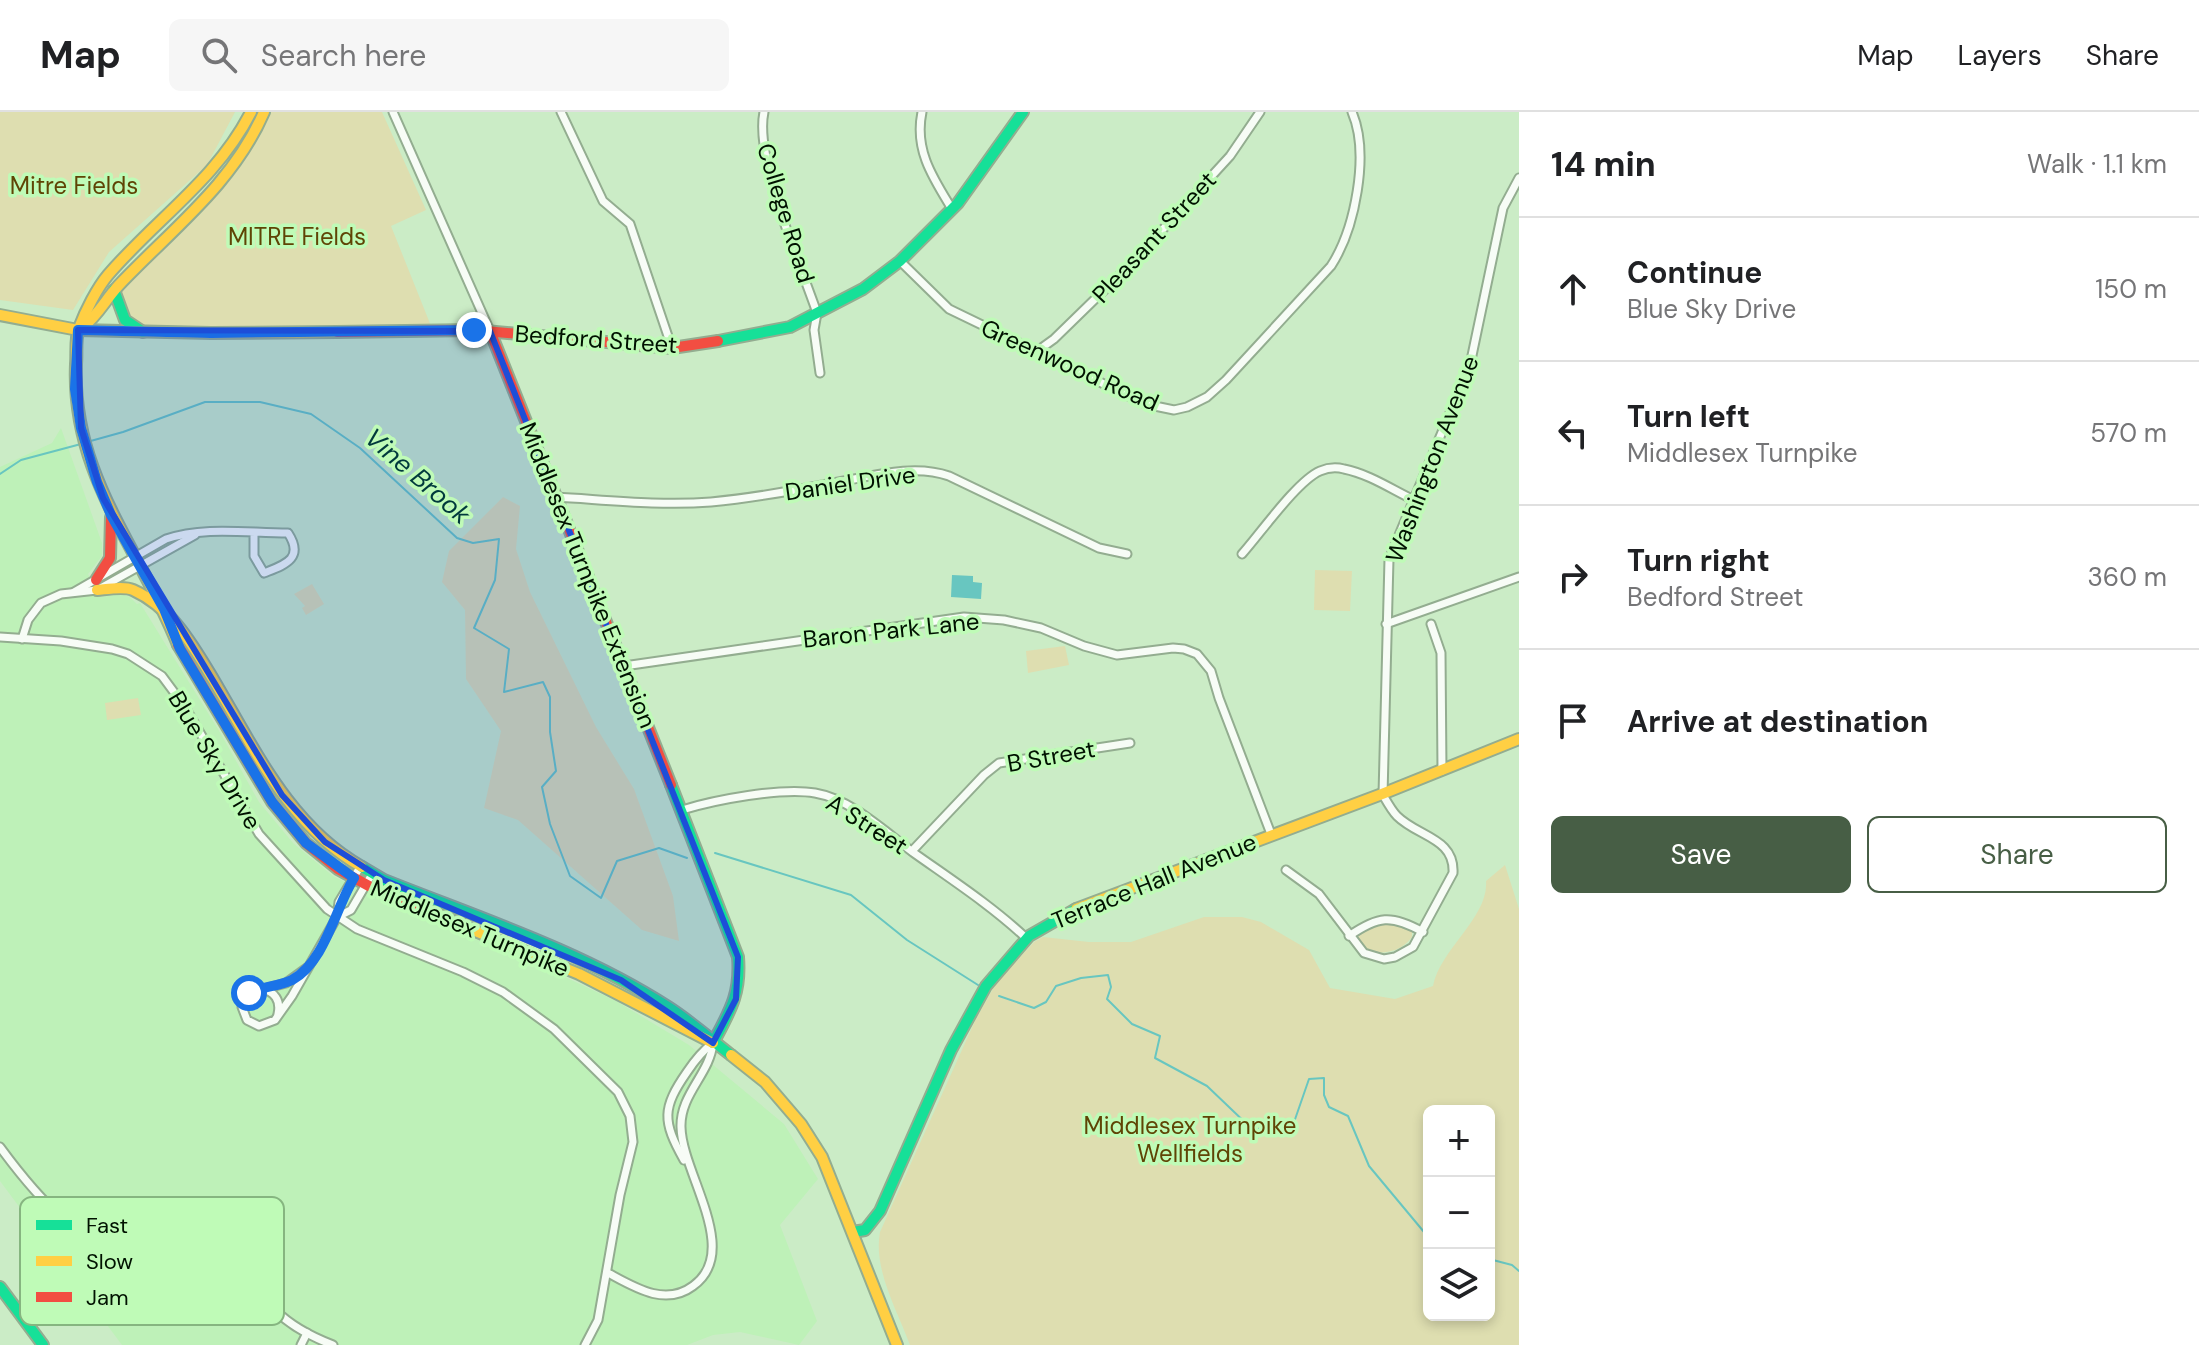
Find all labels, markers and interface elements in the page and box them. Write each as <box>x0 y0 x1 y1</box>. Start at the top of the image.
search box <box>169 19 729 91</box>
text: Map <box>40 30 121 80</box>
icon: search <box>197 33 241 77</box>
text: Search here <box>261 36 426 75</box>
text: Map <box>1857 37 1914 74</box>
text: Layers <box>1958 37 2042 74</box>
text: Share <box>2086 37 2159 74</box>
street label: College Road <box>750 139 822 287</box>
text: 14 min <box>1551 142 1656 187</box>
text: Walk · 1.1 km <box>2027 147 2167 181</box>
street label: Pleasant Street <box>1085 165 1223 309</box>
park label: Mitre Fields <box>10 170 138 201</box>
park label: MITRE Fields <box>228 221 366 252</box>
text: Continue <box>1627 253 1762 292</box>
icon: ahead <box>1551 267 1595 311</box>
text: 150 m <box>2095 272 2167 306</box>
text: Blue Sky Drive <box>1627 292 1796 326</box>
route end <box>456 312 492 348</box>
street label: Greenwood Road <box>976 312 1164 418</box>
street label: Bedford Street <box>514 318 678 360</box>
street label: Washington Avenue <box>1378 351 1486 567</box>
text: Turn left <box>1627 397 1750 436</box>
icon: left <box>1551 411 1595 455</box>
text: 570 m <box>2090 416 2167 450</box>
street label: Middlesex Turnpike Extension <box>512 418 664 732</box>
water label: Vine Brook <box>358 421 479 532</box>
text: Middlesex Turnpike <box>1627 436 1858 470</box>
street label: Daniel Drive <box>783 459 917 507</box>
text: Turn right <box>1627 541 1770 580</box>
icon: right <box>1551 555 1595 599</box>
text: 360 m <box>2087 560 2167 594</box>
text: Bedford Street <box>1627 580 1804 614</box>
street label: Baron Park Lane <box>801 605 981 655</box>
street label: Blue Sky Drive <box>161 685 269 835</box>
icon: arrive <box>1551 699 1595 743</box>
text: Arrive at destination <box>1627 702 1928 741</box>
street label: B Street <box>1005 733 1097 779</box>
street label: A Street <box>820 787 914 861</box>
button: Save <box>1551 816 1851 893</box>
button: Share <box>1867 816 2167 893</box>
street label: Terrace Hall Avenue <box>1047 826 1261 936</box>
street label: Middlesex Turnpike <box>366 872 574 984</box>
route start <box>231 975 267 1011</box>
map controls <box>1423 1105 1495 1321</box>
button: + <box>1423 1105 1495 1177</box>
park label: Middlesex Turnpike Wellfields <box>1084 1110 1296 1169</box>
button: − <box>1423 1177 1495 1249</box>
legend <box>20 1197 284 1325</box>
text: Fast <box>86 1211 128 1240</box>
text: Slow <box>86 1247 133 1276</box>
button: layers <box>1423 1249 1495 1321</box>
text: Jam <box>86 1283 129 1312</box>

